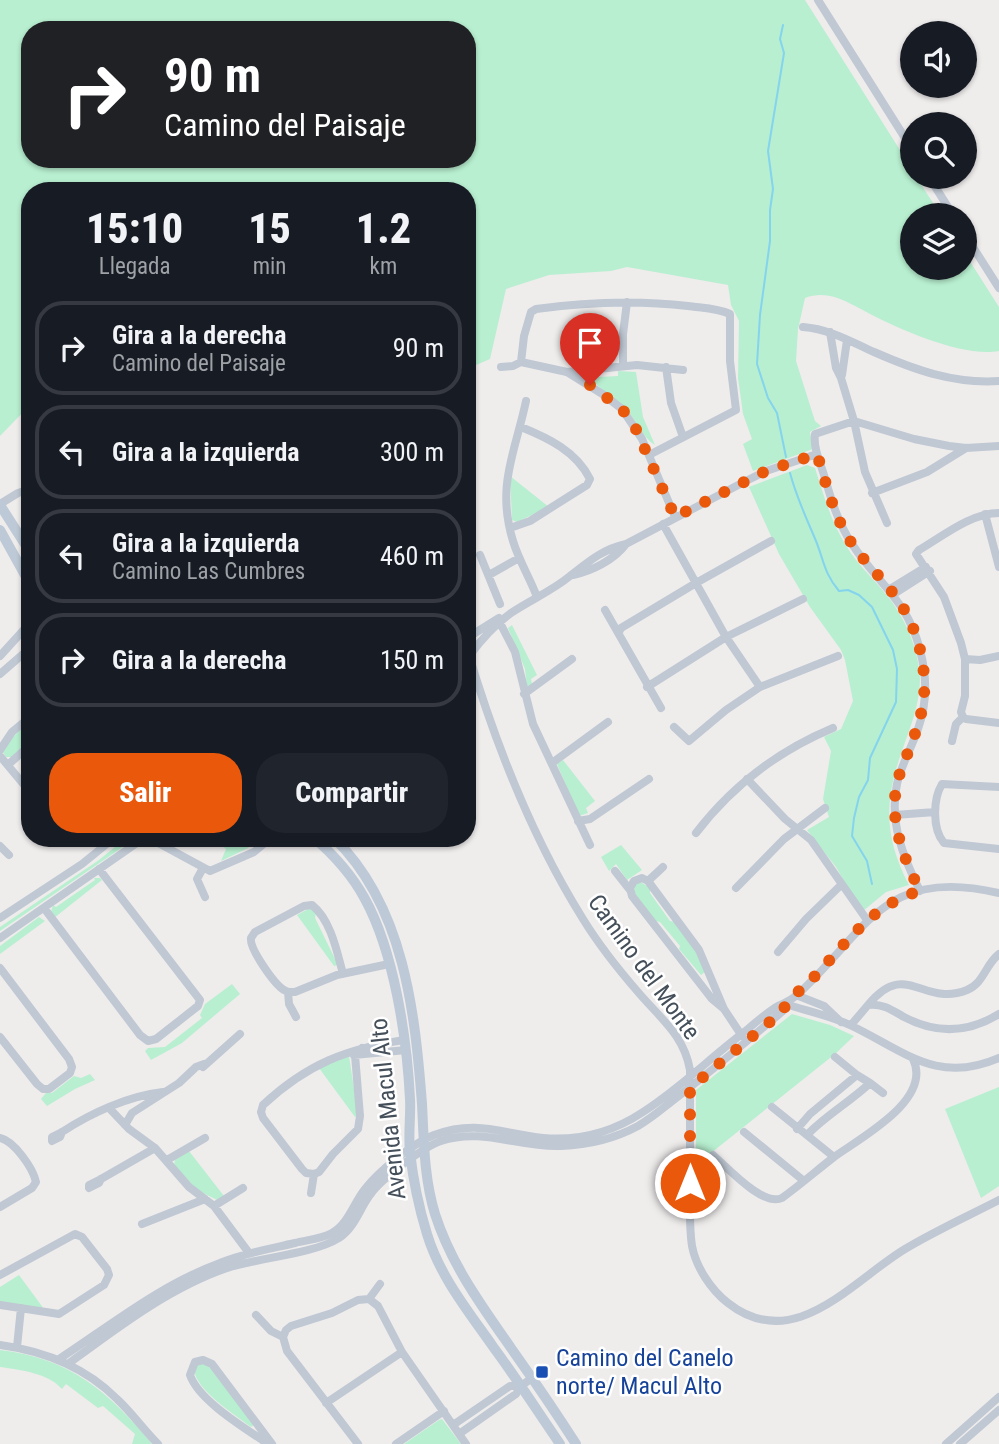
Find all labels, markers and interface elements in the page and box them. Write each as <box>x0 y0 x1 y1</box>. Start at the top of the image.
map controls <box>900 21 977 280</box>
button: sound <box>900 21 977 98</box>
text: 90 m <box>164 47 261 104</box>
icon: right <box>49 49 140 140</box>
text: Camino del Paisaje <box>164 106 406 144</box>
button: search <box>900 112 977 189</box>
button: layers <box>900 203 977 280</box>
text: 15:10 <box>86 204 183 253</box>
text: 15 <box>248 204 291 253</box>
text: 1.2 <box>356 204 411 253</box>
text: Llegada <box>99 253 170 280</box>
text: min <box>253 253 286 280</box>
text: km <box>370 253 397 280</box>
pin <box>560 313 620 385</box>
text: Gira a la derecha <box>112 320 286 350</box>
icon: arrive <box>571 324 609 362</box>
icon: right <box>53 329 91 367</box>
text: 90 m <box>393 333 444 363</box>
text: Camino del Paisaje <box>112 350 286 377</box>
icon: left <box>53 433 91 471</box>
text: Gira a la izquierda <box>112 437 300 467</box>
text: 300 m <box>380 437 444 467</box>
text: Gira a la izquierda <box>112 528 300 558</box>
icon: left <box>53 537 91 575</box>
text: 460 m <box>380 541 444 571</box>
text: Camino Las Cumbres <box>112 558 305 585</box>
icon: right <box>53 641 91 679</box>
text: Gira a la derecha <box>112 645 286 675</box>
text: 150 m <box>380 645 444 675</box>
button: Salir <box>49 753 242 833</box>
button: Compartir <box>256 753 448 833</box>
street label: Camino del Monte <box>582 889 706 1045</box>
street label: Avenida Macul Alto <box>365 1017 411 1201</box>
position arrow <box>653 1146 727 1220</box>
place label: Camino del Canelo norte/ Macul Alto <box>556 1344 734 1400</box>
marker: Camino del Canelo norte/ Macul Alto <box>534 1364 550 1380</box>

